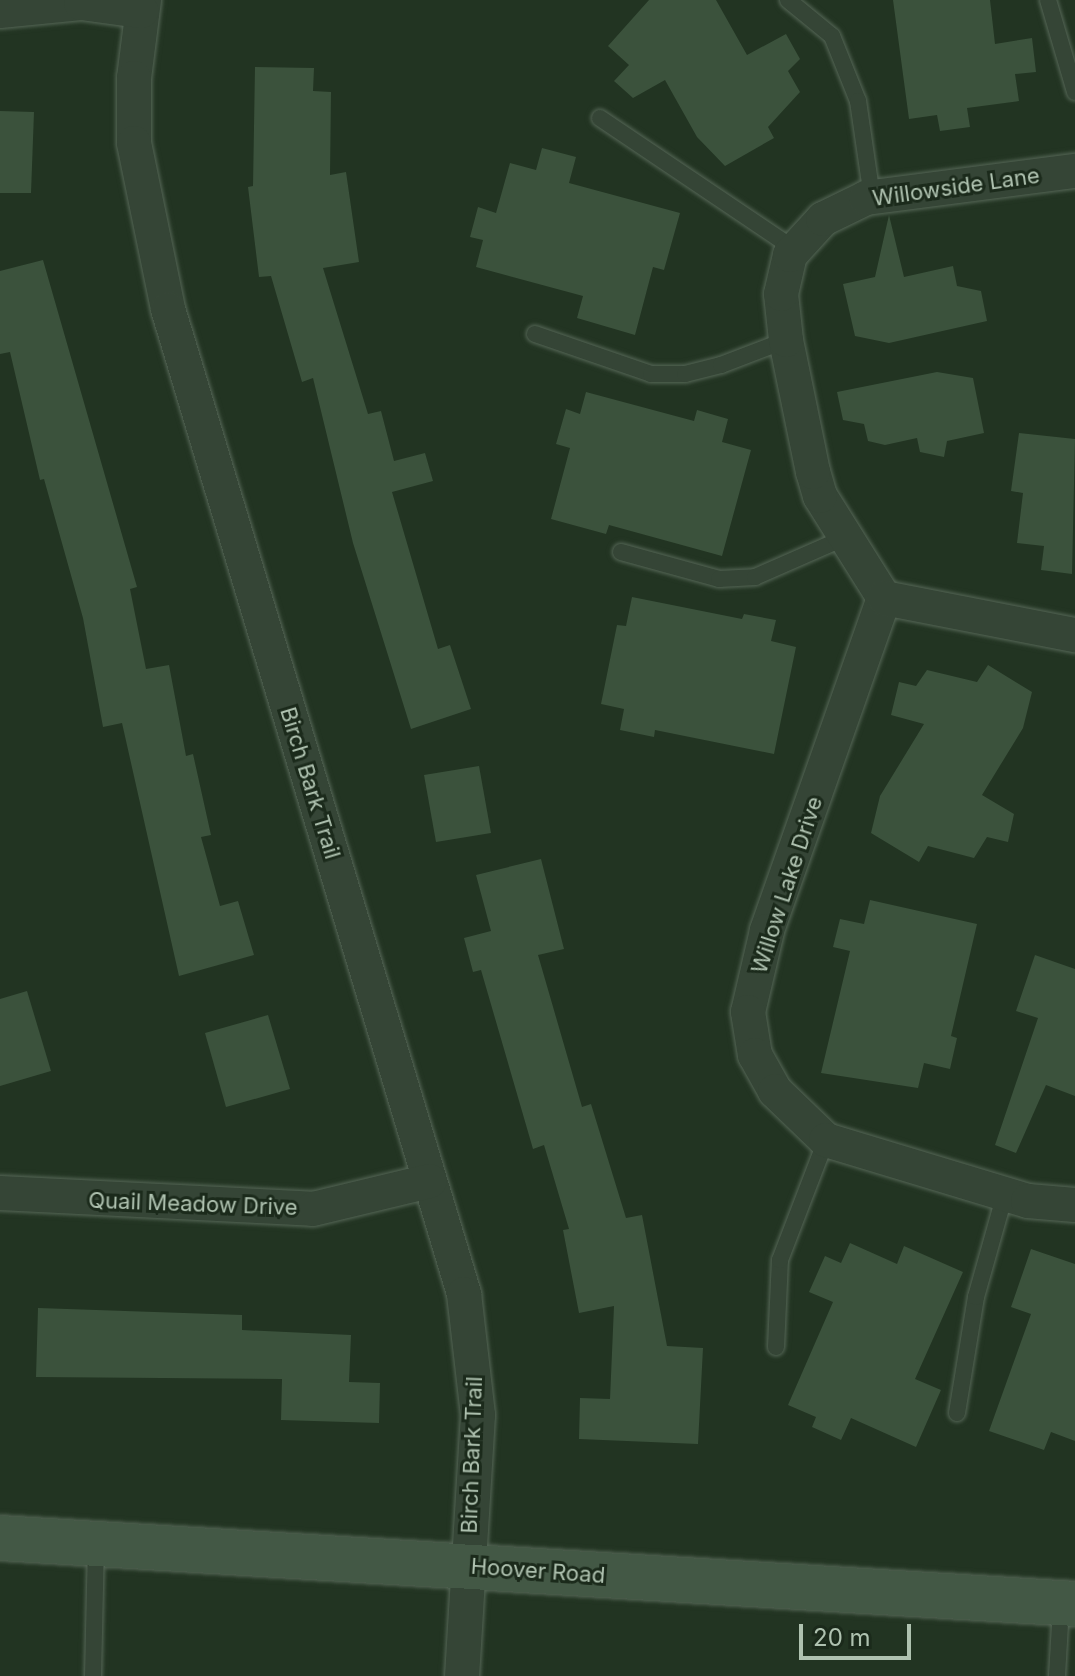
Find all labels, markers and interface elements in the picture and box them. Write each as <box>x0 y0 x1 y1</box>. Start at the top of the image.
street label: Willowside Lane <box>871 162 1041 212</box>
street label: Birch Bark Trail <box>274 704 346 862</box>
street label: Willow Lake Drive <box>746 793 828 977</box>
street label: Quail Meadow Drive <box>88 1187 298 1221</box>
street label: Birch Bark Trail <box>456 1376 488 1534</box>
street label: Hoover Road <box>470 1553 606 1589</box>
scale bar <box>803 1608 915 1658</box>
text: 20 m <box>813 1623 871 1652</box>

